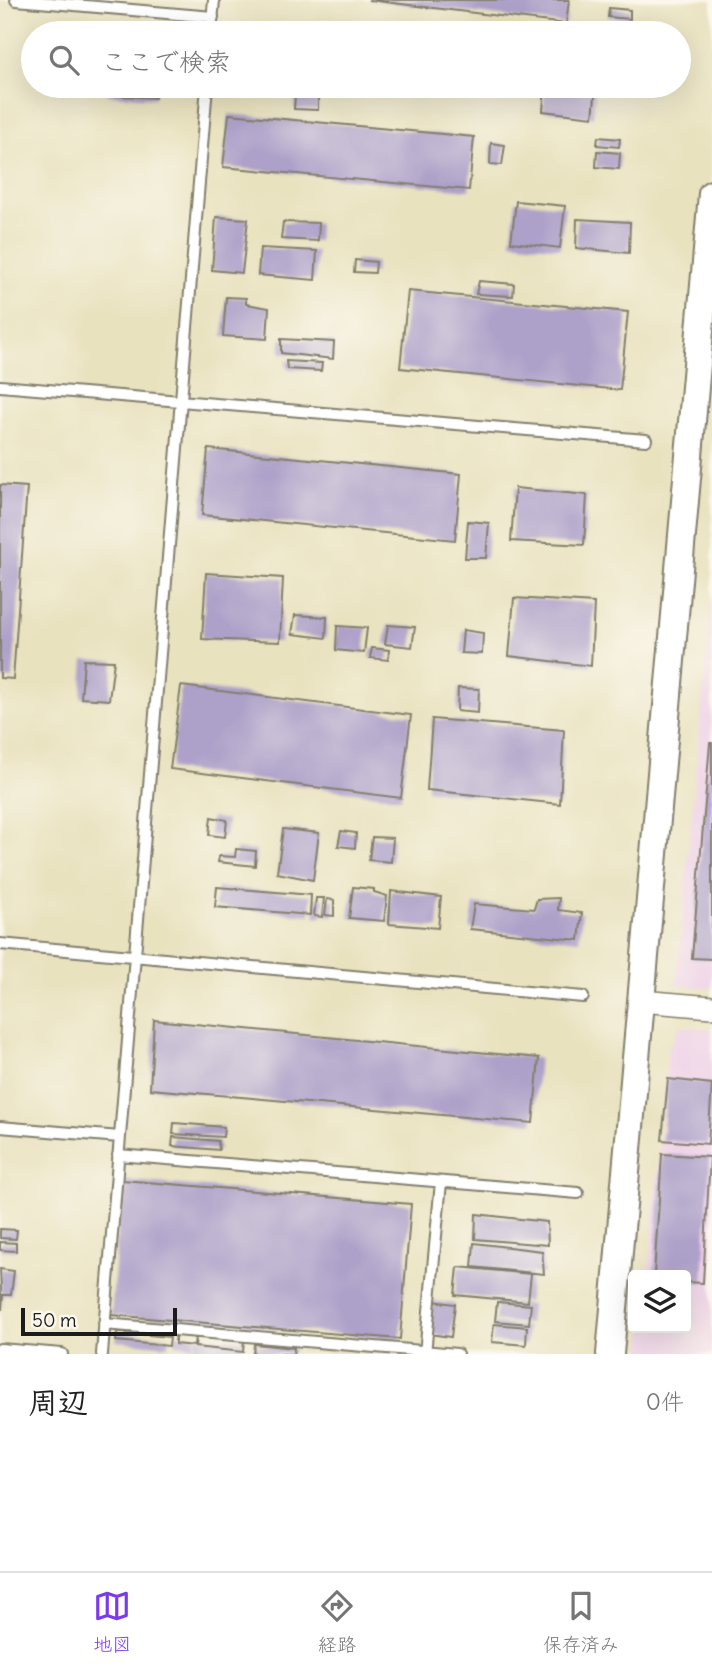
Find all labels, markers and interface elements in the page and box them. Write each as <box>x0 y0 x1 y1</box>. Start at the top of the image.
search box <box>21 21 691 98</box>
icon: search <box>45 41 83 79</box>
text: ここで検索 <box>101 45 231 78</box>
map controls <box>628 1270 691 1333</box>
button: layers <box>628 1270 691 1333</box>
scale bar <box>21 1305 177 1337</box>
text: 50 m <box>32 1308 77 1332</box>
text: 周辺 <box>28 1383 88 1421</box>
text: 0件 <box>646 1387 684 1416</box>
tab: 地図 <box>93 1587 131 1656</box>
tab: 経路 <box>318 1587 356 1656</box>
tab: 保存済み <box>543 1587 619 1656</box>

